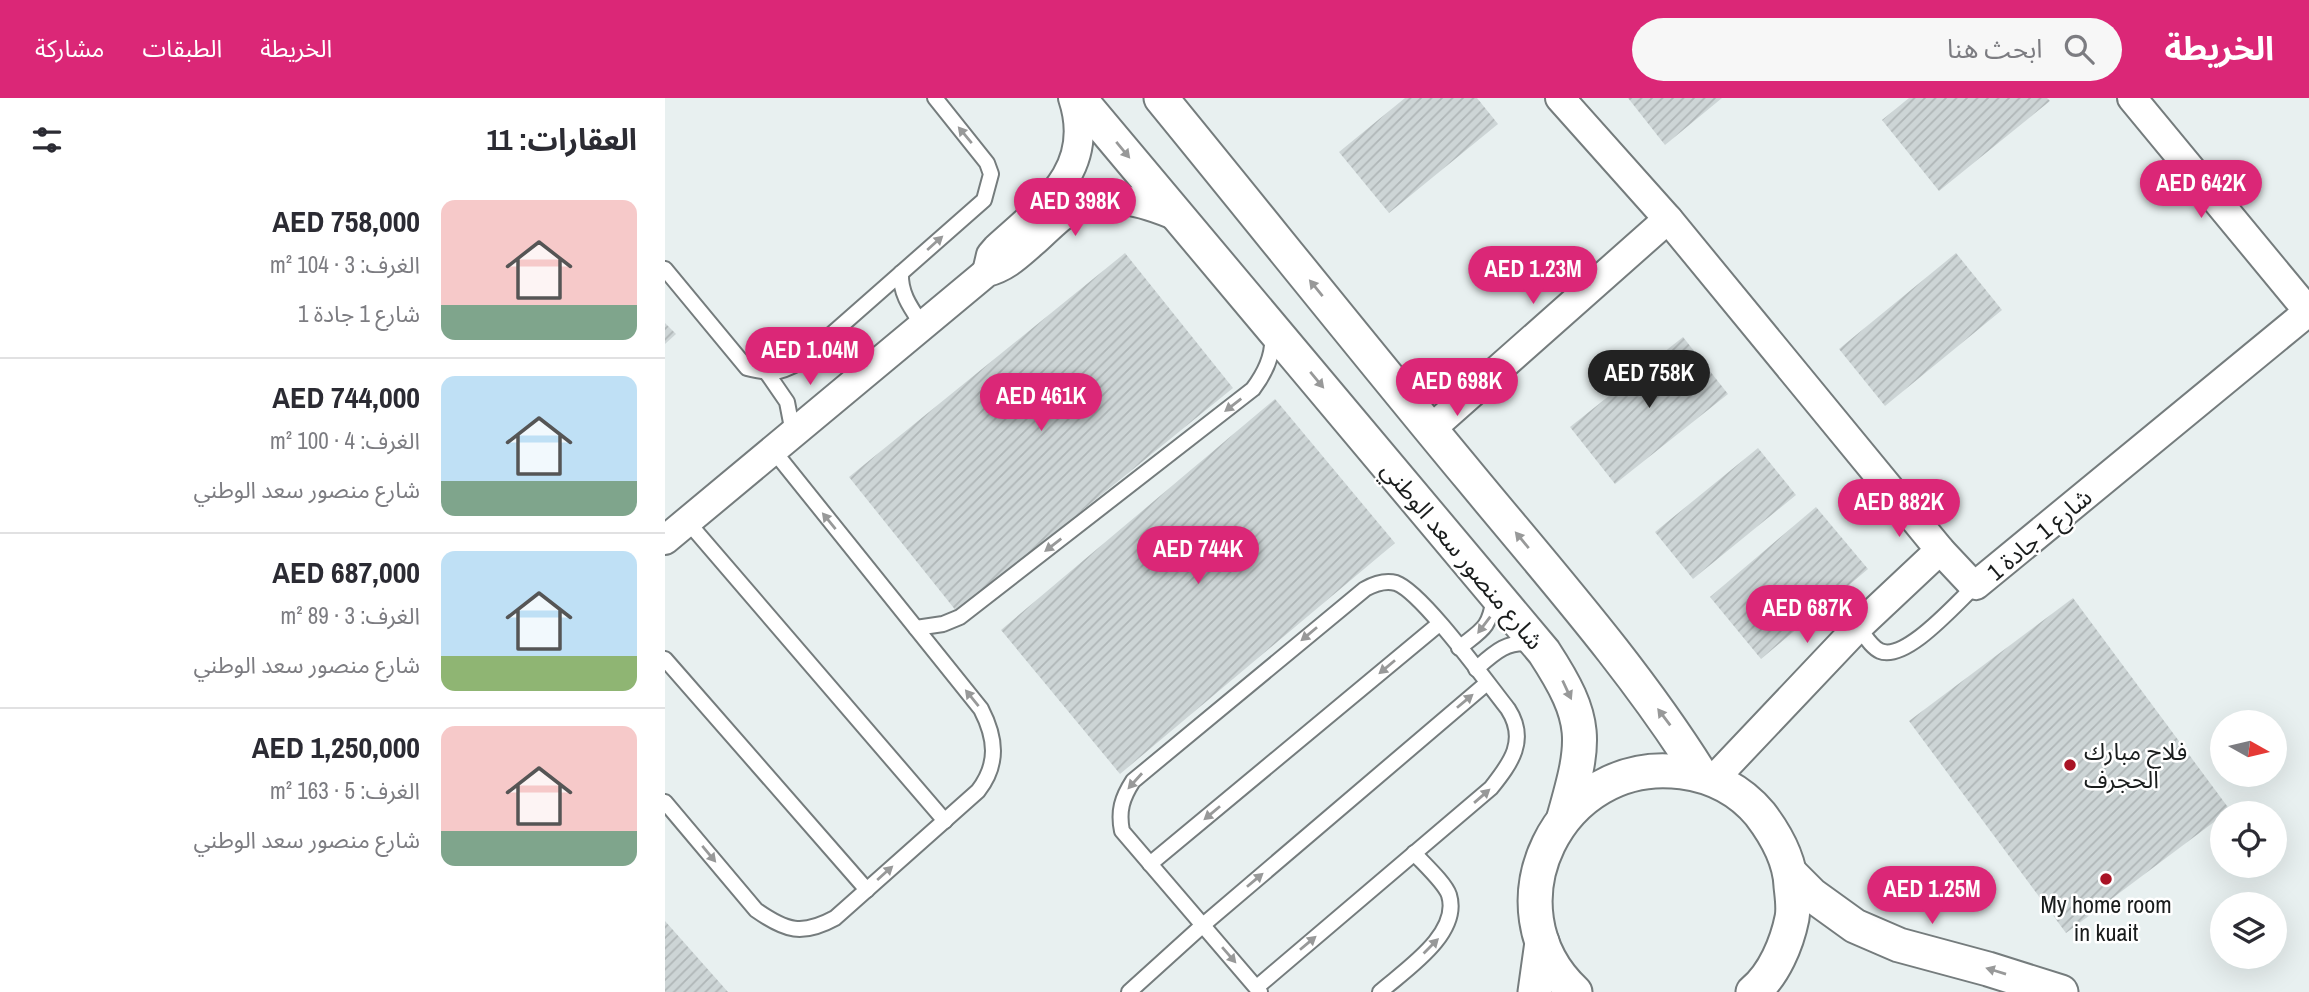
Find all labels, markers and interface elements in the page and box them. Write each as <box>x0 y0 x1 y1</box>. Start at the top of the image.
search box <box>1632 18 2122 81</box>
text: الخريطة <box>2164 26 2274 70</box>
icon: search <box>2060 30 2098 68</box>
text: ابحث هنا <box>1947 31 2042 66</box>
text: مشاركة <box>35 32 104 64</box>
text: الطبقات <box>142 32 222 64</box>
text: الخريطة <box>260 32 332 64</box>
text: العقارات: 11 <box>486 119 637 159</box>
icon: filters <box>28 121 66 159</box>
one-way arrow <box>958 126 973 143</box>
one-way arrow <box>1115 141 1131 159</box>
pin: AED 642K <box>2129 160 2273 220</box>
text: AED 642K <box>2156 167 2246 198</box>
pin: AED 398K <box>1003 178 1147 238</box>
text: AED 398K <box>1030 185 1120 216</box>
text: AED 758,000 <box>272 201 420 241</box>
icon: home <box>497 228 581 312</box>
one-way arrow <box>926 235 944 251</box>
pin: AED 1.23M <box>1453 246 1613 306</box>
text: الغرف: 3 · 104 m² <box>270 249 420 280</box>
text: AED 1.23M <box>1484 253 1582 284</box>
one-way arrow <box>1308 279 1323 297</box>
text: شارع 1 جادة 1 <box>298 298 420 329</box>
pin: AED 1.04M <box>730 328 890 387</box>
text: AED 1.04M <box>761 334 859 365</box>
pin: AED 758K <box>1577 350 1721 410</box>
text: AED 758K <box>1604 357 1694 388</box>
pin: AED 698K <box>1385 358 1529 418</box>
text: AED 698K <box>1412 365 1502 396</box>
one-way arrow <box>1309 371 1324 389</box>
pin: AED 461K <box>969 374 1113 433</box>
text: AED 744,000 <box>272 377 420 417</box>
text: AED 461K <box>996 380 1086 411</box>
one-way arrow <box>1224 398 1242 412</box>
icon: home <box>497 404 581 488</box>
text: الغرف: 4 · 100 m² <box>270 425 420 456</box>
street label: شارع منصور سعد الوطني <box>1372 454 1551 658</box>
text: شارع منصور سعد الوطني <box>193 474 420 505</box>
pin: AED 882K <box>1827 480 1971 539</box>
street label: شارع 1 جادة 1 <box>1980 481 2099 589</box>
text: AED 882K <box>1854 486 1944 517</box>
one-way arrow <box>822 512 837 530</box>
pin: AED 744K <box>1126 526 1270 586</box>
one-way arrow <box>1515 531 1530 548</box>
text: AED 744K <box>1153 533 1243 564</box>
one-way arrow <box>1045 537 1063 552</box>
text: AED 687,000 <box>272 552 420 592</box>
icon: home <box>497 579 581 663</box>
pin: AED 687K <box>1735 586 1879 645</box>
text: AED 687K <box>1762 592 1852 623</box>
text: الغرف: 3 · 89 m² <box>281 600 420 631</box>
one-way arrow <box>1477 615 1491 634</box>
one-way arrow <box>1301 627 1319 642</box>
text: شارع منصور سعد الوطني <box>193 649 420 680</box>
one-way arrow <box>1378 659 1395 674</box>
one-way arrow <box>1561 680 1573 700</box>
one-way arrow <box>965 689 980 707</box>
one-way arrow <box>1457 694 1474 709</box>
one-way arrow <box>1656 709 1671 727</box>
north arrow <box>2210 710 2287 788</box>
map controls <box>2210 710 2287 969</box>
text: AED 1,250,000 <box>252 727 420 767</box>
place label: فلاح مبارك الحجرف <box>2084 735 2187 795</box>
icon: home <box>497 754 581 838</box>
marker: فلاح مبارك الحجرف <box>2062 757 2078 773</box>
one-way arrow <box>1128 772 1144 789</box>
text: الغرف: 5 · 163 m² <box>270 775 420 806</box>
one-way arrow <box>1472 788 1490 803</box>
button: locate <box>2210 801 2287 878</box>
one-way arrow <box>1203 805 1221 820</box>
text: شارع منصور سعد الوطني <box>193 824 420 855</box>
one-way arrow <box>701 845 716 862</box>
one-way arrow <box>877 866 894 882</box>
pin: AED 1.25M <box>1852 866 2012 926</box>
marker: My home room in kuait <box>2098 871 2114 887</box>
one-way arrow <box>1246 873 1263 888</box>
text: AED 1.25M <box>1883 873 1981 904</box>
place label: My home room in kuait <box>2040 888 2172 948</box>
button: layers <box>2210 892 2287 969</box>
one-way arrow <box>1300 936 1317 951</box>
one-way arrow <box>1422 938 1439 955</box>
one-way arrow <box>1221 946 1237 964</box>
one-way arrow <box>1985 966 2006 976</box>

